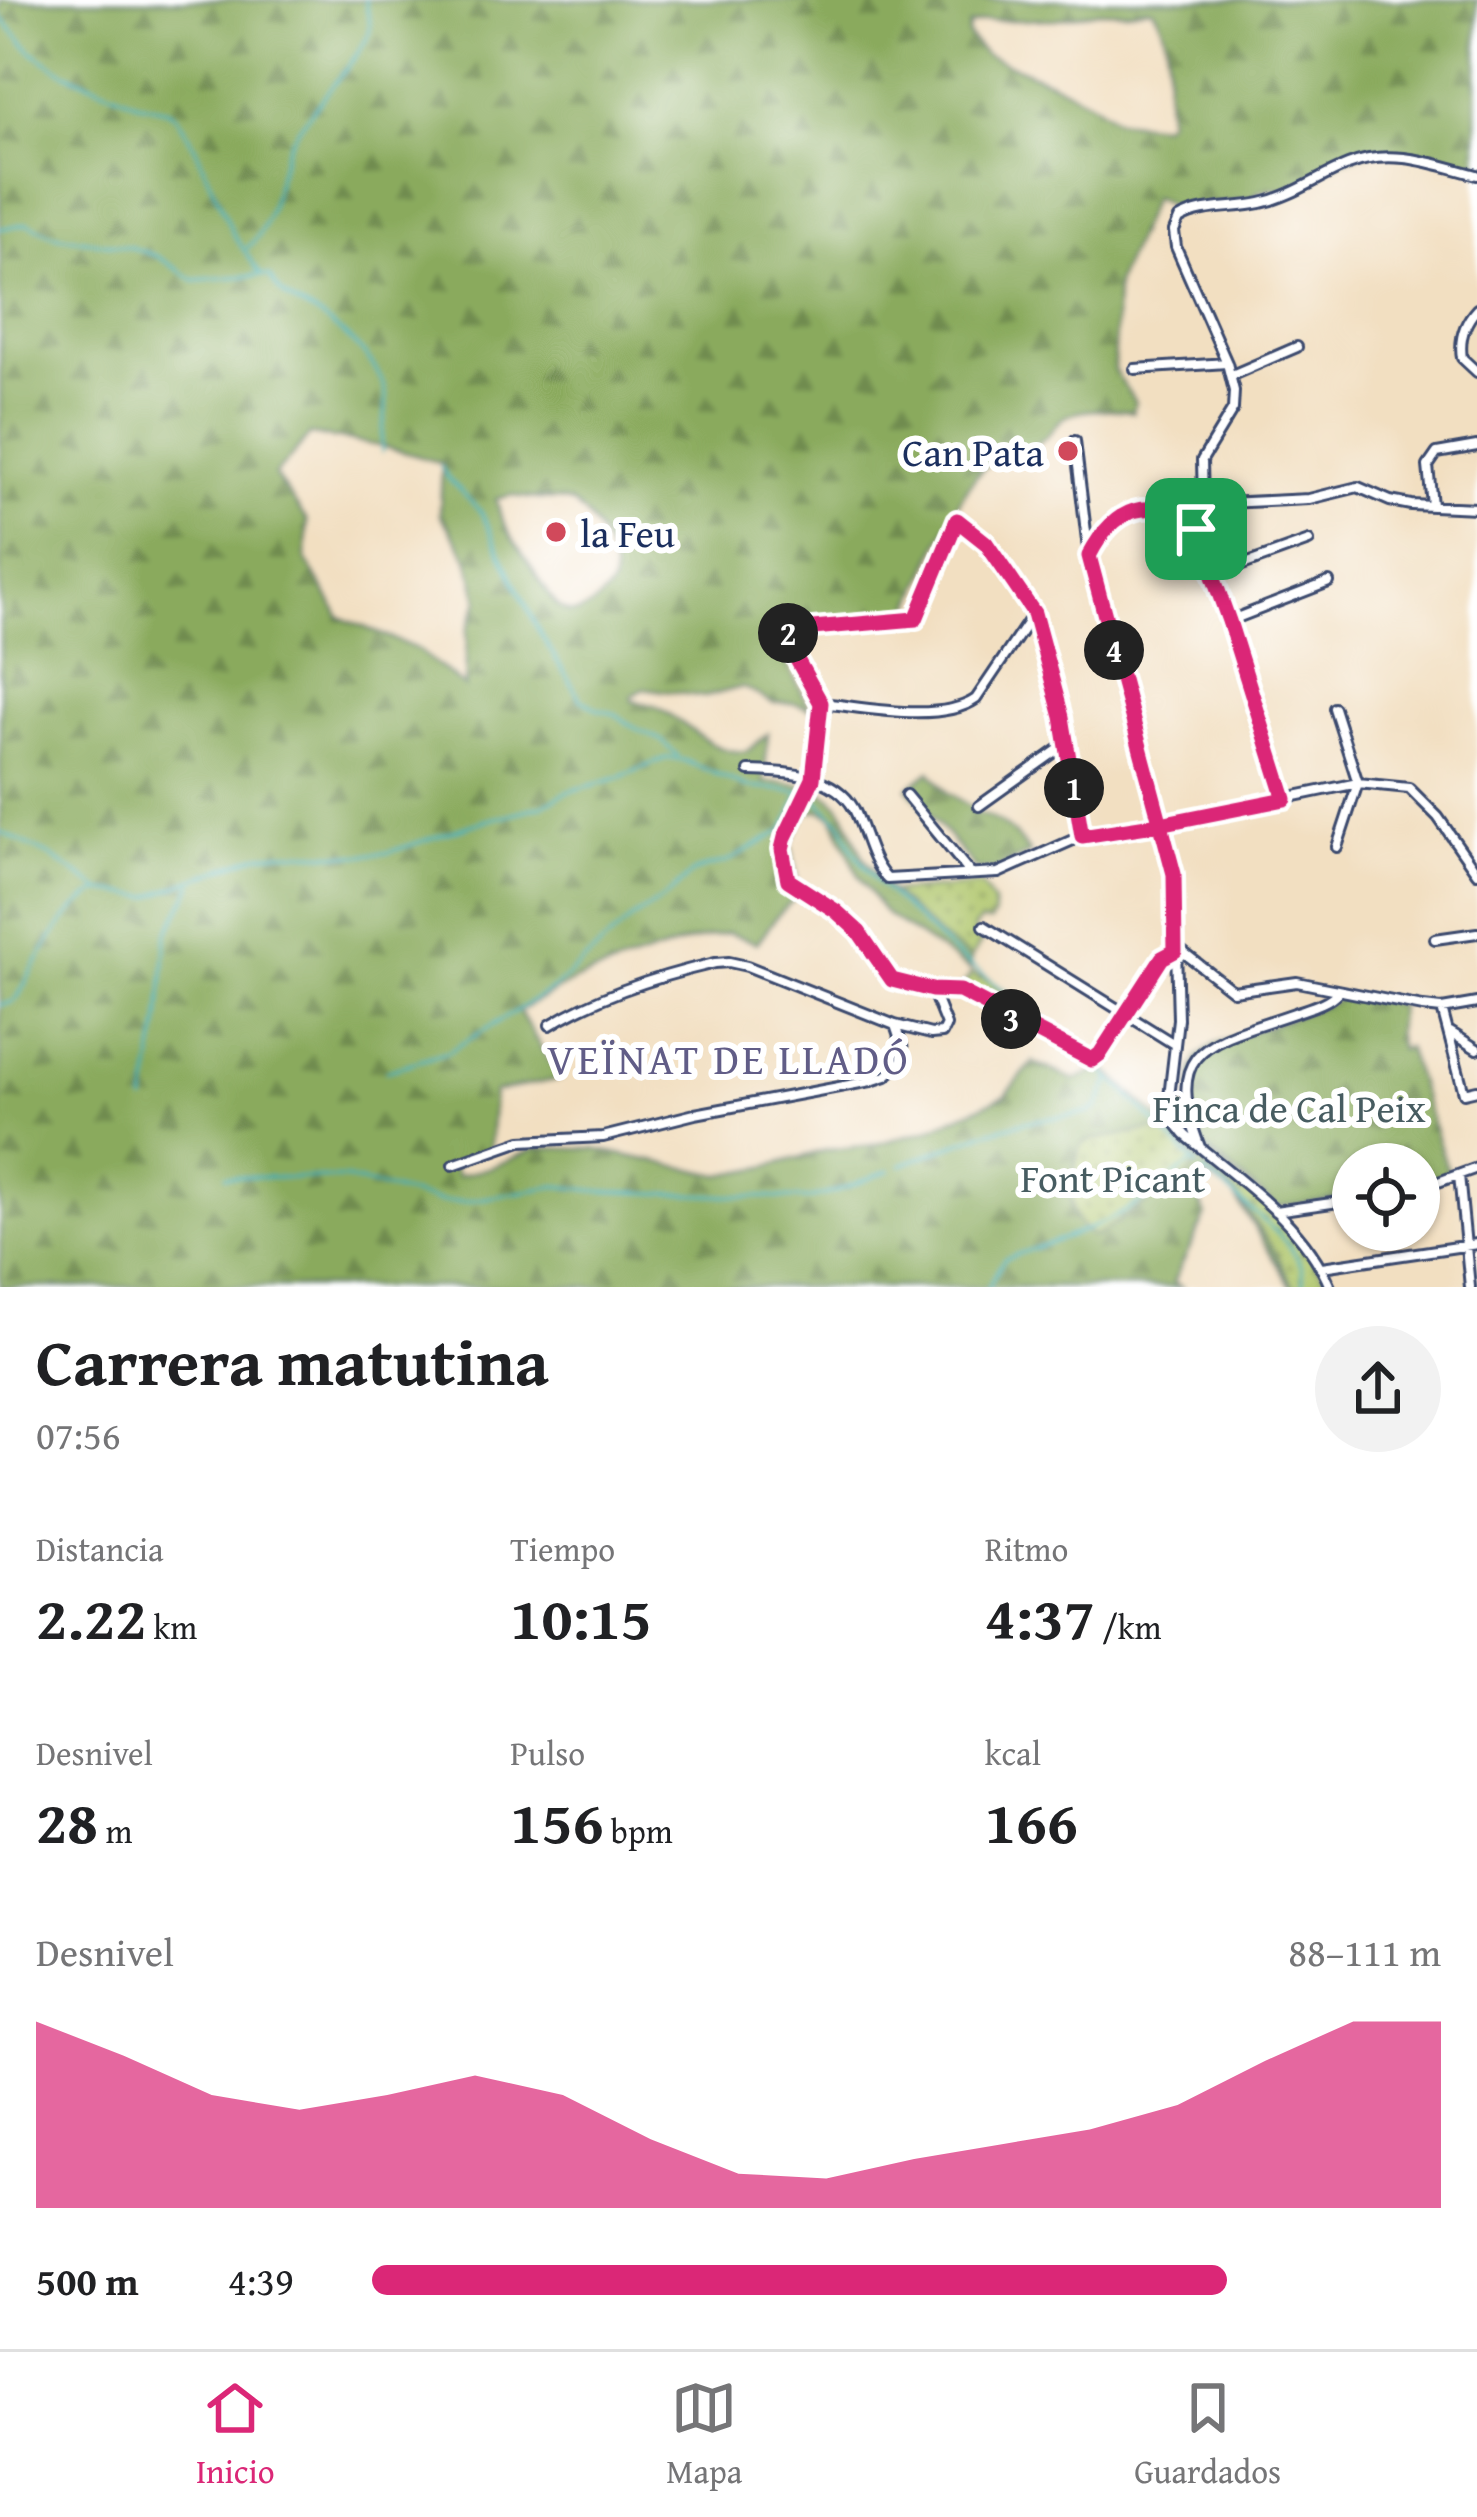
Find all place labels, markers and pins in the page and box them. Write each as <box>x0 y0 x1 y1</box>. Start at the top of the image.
place label: Can Pata <box>902 423 1045 480</box>
marker: Can Pata <box>1055 438 1081 464</box>
pin <box>1145 478 1247 580</box>
place label: la Feu <box>580 504 675 561</box>
marker: la Feu <box>543 519 569 545</box>
pin: 2 <box>758 603 818 663</box>
pin: 4 <box>1084 620 1144 680</box>
pin: 1 <box>1044 758 1104 818</box>
pin: 3 <box>981 989 1041 1049</box>

